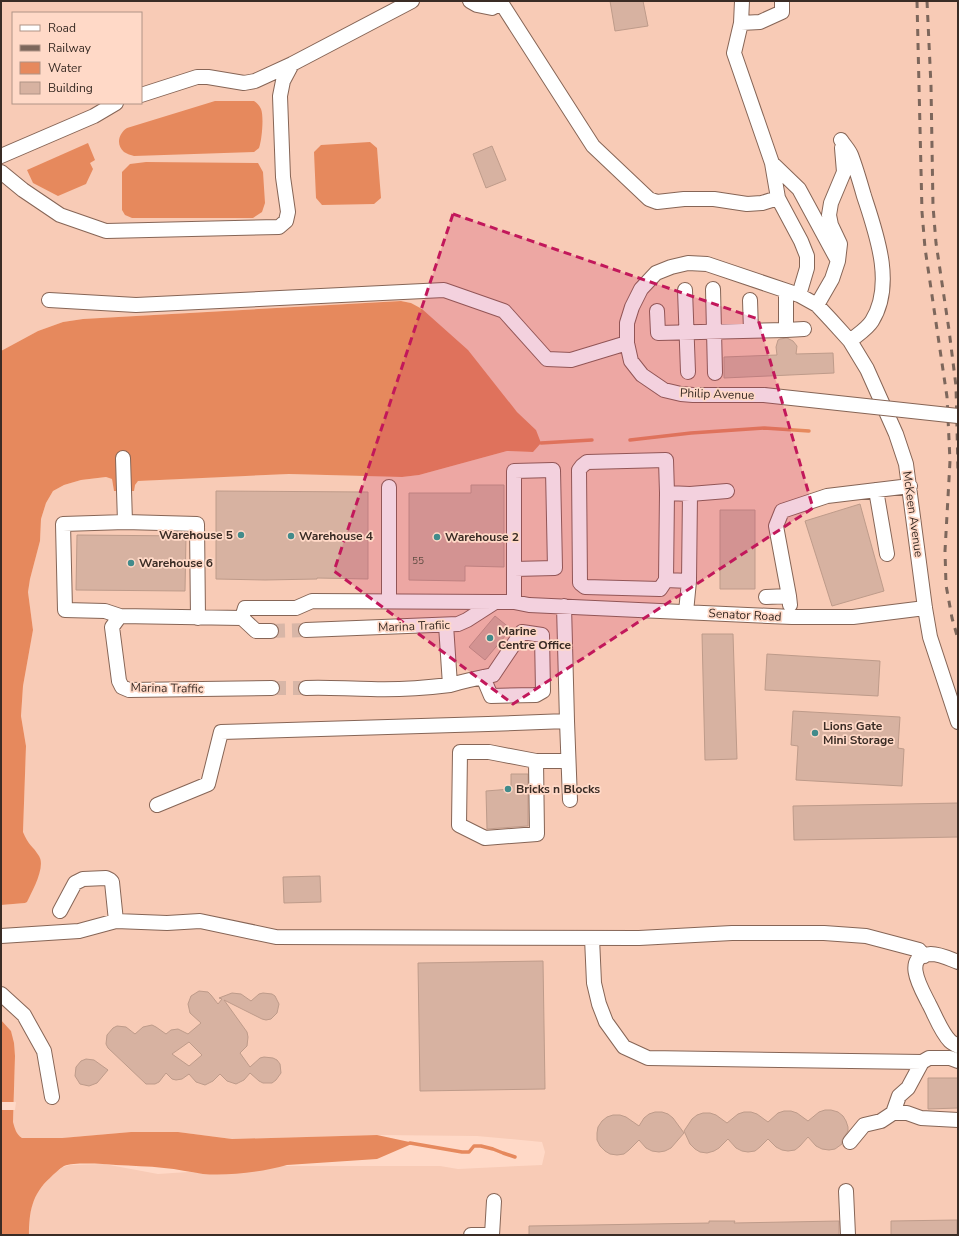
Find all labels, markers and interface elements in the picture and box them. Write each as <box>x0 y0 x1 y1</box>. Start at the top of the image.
legend <box>12 12 142 104</box>
text: Road <box>48 20 76 36</box>
text: Railway <box>48 40 92 56</box>
text: Water <box>48 60 82 76</box>
text: Building <box>48 80 93 96</box>
street label: Philip Avenue <box>680 385 754 403</box>
street label: McKeen Avenue <box>899 470 927 558</box>
place label: Warehouse 5 <box>159 527 233 543</box>
place label: Warehouse 4 <box>299 528 373 544</box>
place label: Warehouse 2 <box>445 529 519 545</box>
marker: Warehouse 5 <box>236 530 246 540</box>
marker: Warehouse 4 <box>286 531 296 541</box>
marker: Warehouse 2 <box>432 532 442 542</box>
house number: 55 <box>412 554 424 568</box>
place label: Warehouse 6 <box>139 555 213 571</box>
marker: Warehouse 6 <box>126 558 136 568</box>
street label: Senator Road <box>708 605 782 625</box>
street label: Marina Trafiic <box>378 617 451 635</box>
place label: Marine Centre Office <box>498 623 572 653</box>
marker: Marine Centre Office <box>485 633 495 643</box>
street label: Marina Traffic <box>130 679 204 697</box>
place label: Lions Gate Mini Storage <box>823 718 894 748</box>
marker: Lions Gate Mini Storage <box>810 728 820 738</box>
place label: Bricks n Blocks <box>516 781 600 797</box>
marker: Bricks n Blocks <box>503 784 513 794</box>

